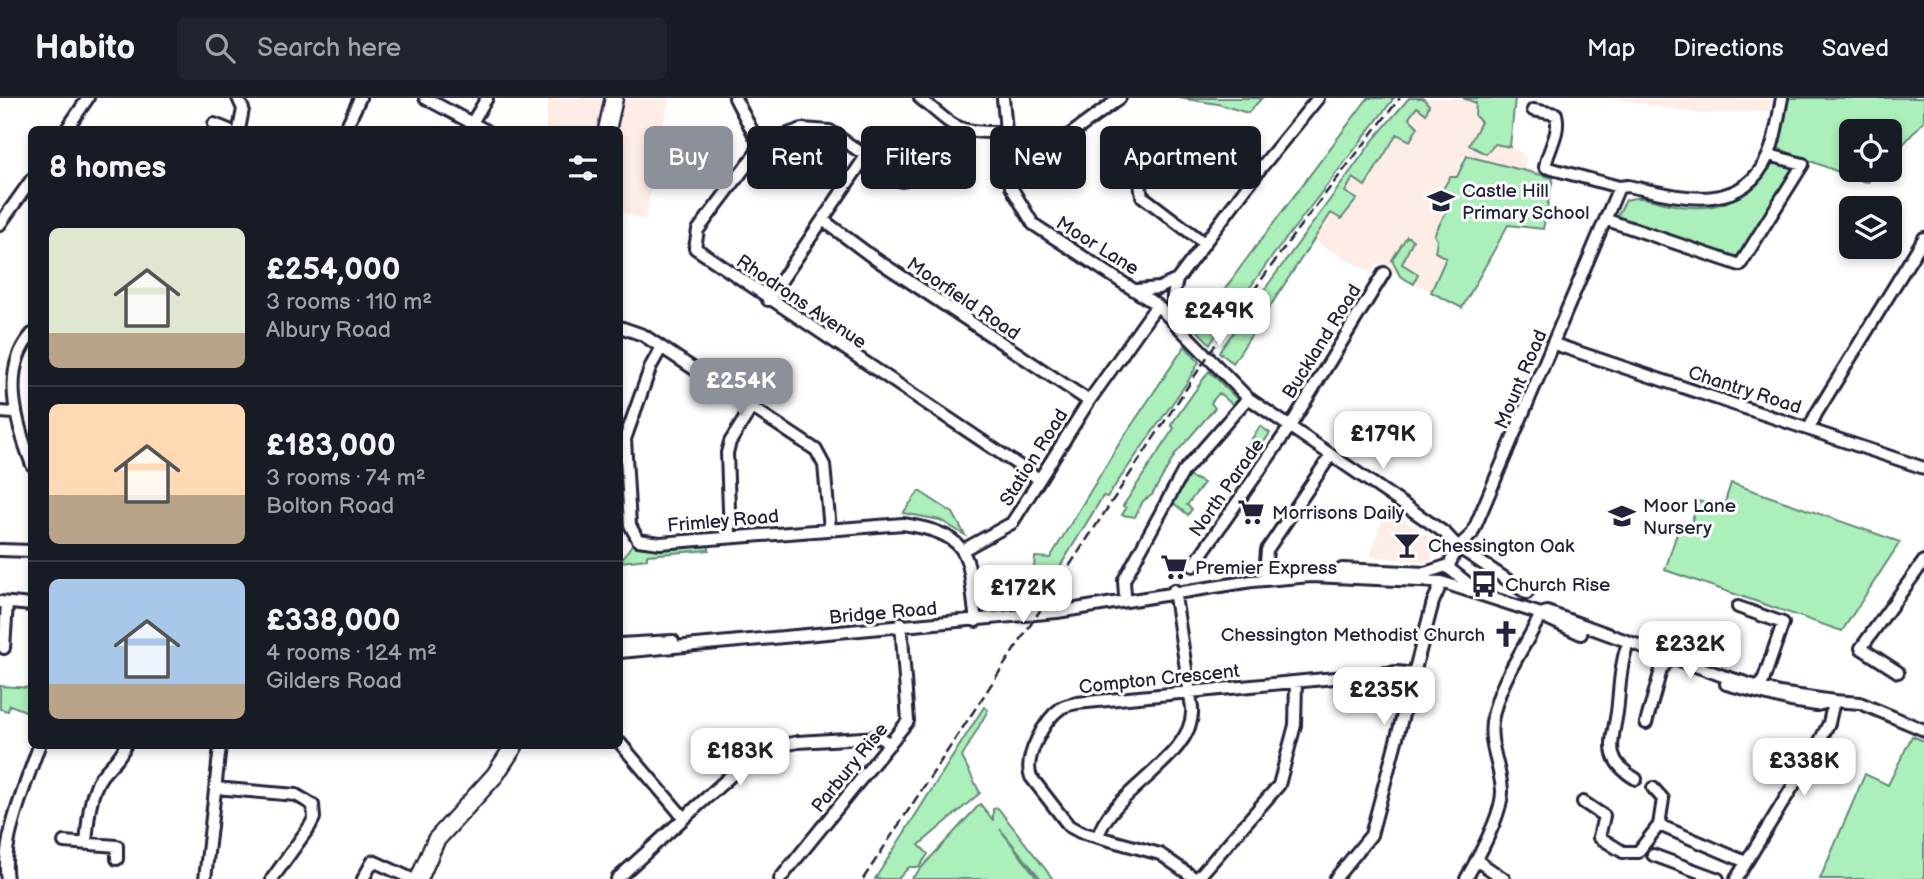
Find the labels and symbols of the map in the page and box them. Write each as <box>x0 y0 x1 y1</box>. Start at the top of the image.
place label: Castle Hill Primary School <box>1462 180 1590 225</box>
school or university icon: Castle Hill Primary School <box>1426 186 1456 216</box>
street label: Moor Lane <box>1052 212 1143 281</box>
street label: Rhodrons Avenue <box>732 250 871 354</box>
street label: Moorfield Road <box>902 253 1024 346</box>
street label: Buckland Road <box>1278 280 1367 403</box>
pin: £249K <box>1170 288 1268 348</box>
street label: Mount Road <box>1490 327 1553 433</box>
pin: £254K <box>692 358 790 418</box>
street label: Chantry Road <box>1685 361 1804 420</box>
street label: Station Road <box>995 405 1073 511</box>
pin: £179K <box>1334 412 1432 471</box>
street label: North Parade <box>1185 434 1270 542</box>
place label: Moor Lane Nursery <box>1643 495 1736 540</box>
supermarket icon: Morrisons Daily <box>1236 497 1266 527</box>
school or university icon: Moor Lane Nursery <box>1607 501 1637 531</box>
place label: Morrisons Daily <box>1272 502 1405 525</box>
street label: Frimley Road <box>666 505 780 538</box>
bar icon: Chessington Oak <box>1392 530 1422 560</box>
place label: Chessington Oak <box>1428 535 1575 558</box>
supermarket icon: Premier Express <box>1159 552 1189 582</box>
place label: Premier Express <box>1195 557 1337 580</box>
pin: £172K <box>974 566 1072 625</box>
bus stop icon: Church Rise <box>1469 569 1499 599</box>
place label: Church Rise <box>1505 574 1610 597</box>
street label: Bridge Road <box>828 597 938 630</box>
church icon: Chessington Methodist Church <box>1491 619 1521 649</box>
pin: £232K <box>1641 622 1739 681</box>
place label: Chessington Methodist Church <box>1221 624 1485 647</box>
street label: Compton Crescent <box>1078 660 1241 699</box>
pin: £235K <box>1335 668 1433 727</box>
street label: Parbury Rise <box>807 718 893 817</box>
pin: £183K <box>691 728 789 788</box>
pin: £338K <box>1755 738 1853 798</box>

